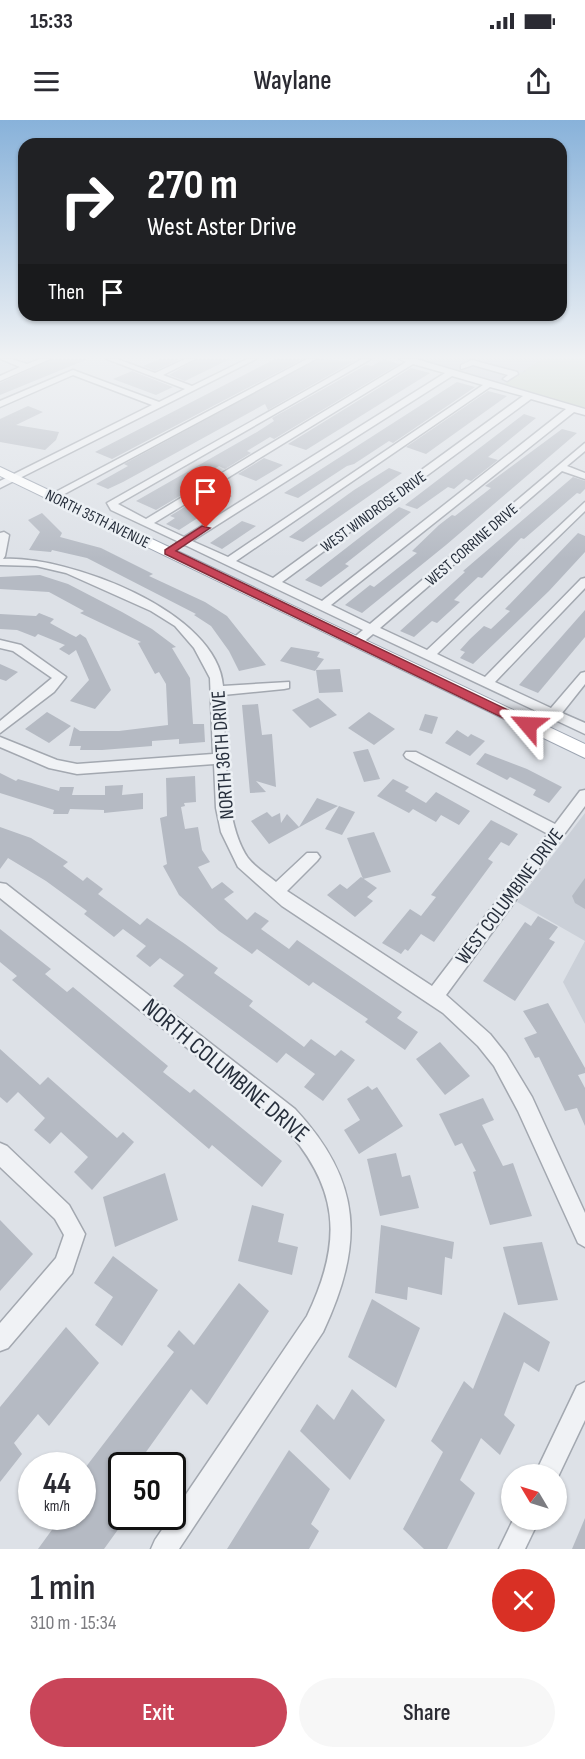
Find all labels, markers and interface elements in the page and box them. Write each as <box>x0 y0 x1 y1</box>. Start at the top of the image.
text: 15:33 <box>30 8 73 35</box>
icon: menu <box>30 65 63 98</box>
text: Waylane <box>253 65 332 97</box>
icon: share <box>522 65 555 98</box>
text: 270 m <box>147 160 238 211</box>
icon: right <box>48 162 126 240</box>
text: West Aster Drive <box>147 211 297 243</box>
icon: arrive <box>96 276 129 309</box>
text: Then <box>48 279 84 306</box>
pin <box>180 466 231 528</box>
street label: WEST WINDROSE DRIVE <box>317 468 430 557</box>
icon: arrive <box>189 475 222 508</box>
street label: NORTH 35TH AVENUE <box>42 486 153 553</box>
street label: WEST CORRINE DRIVE <box>422 500 522 590</box>
street label: NORTH 36TH DRIVE <box>207 690 239 820</box>
position arrow <box>496 693 560 757</box>
street label: WEST COLUMBINE DRIVE <box>451 824 569 969</box>
street label: NORTH COLUMBINE DRIVE <box>137 992 315 1148</box>
speed limit sign: 50 <box>108 1452 186 1530</box>
north arrow <box>501 1464 567 1530</box>
map controls <box>501 1464 567 1530</box>
text: 44 <box>43 1466 71 1502</box>
text: km/h <box>44 1497 70 1516</box>
text: 1 min <box>30 1567 95 1610</box>
button: close <box>492 1569 555 1632</box>
text: 310 m · 15:34 <box>30 1611 116 1635</box>
button: Exit <box>30 1678 287 1747</box>
button: Share <box>299 1678 555 1747</box>

